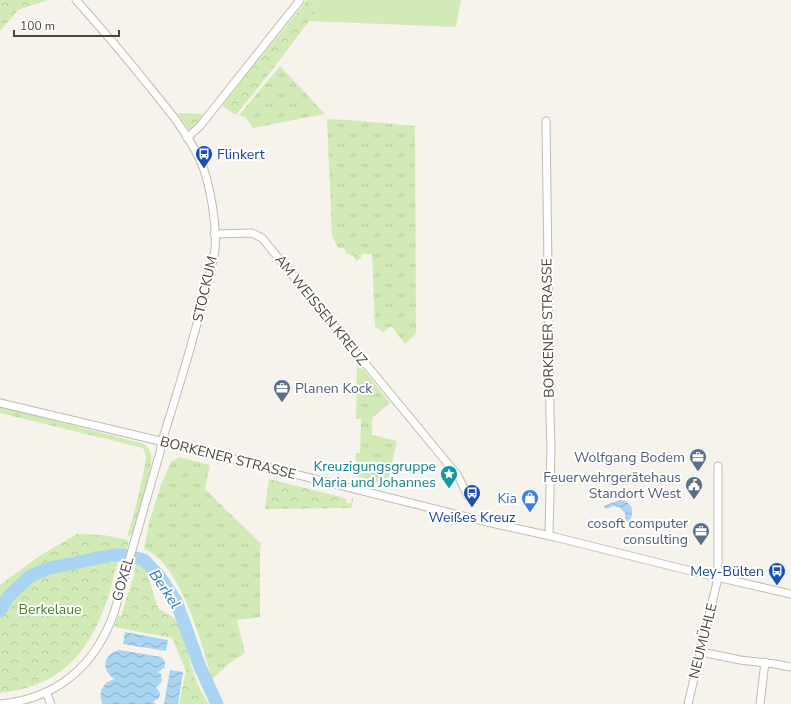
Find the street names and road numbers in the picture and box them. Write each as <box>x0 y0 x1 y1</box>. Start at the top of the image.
street label: AM WEISSEN KREUZ <box>271 251 371 369</box>
street label: STOCKUM <box>188 254 222 324</box>
street label: BORKENER STRASSE <box>537 258 559 398</box>
street label: BORKENER STRASSE <box>158 432 298 484</box>
street label: GOXEL <box>108 554 138 603</box>
street label: NEUMÜHLE <box>684 601 722 681</box>

